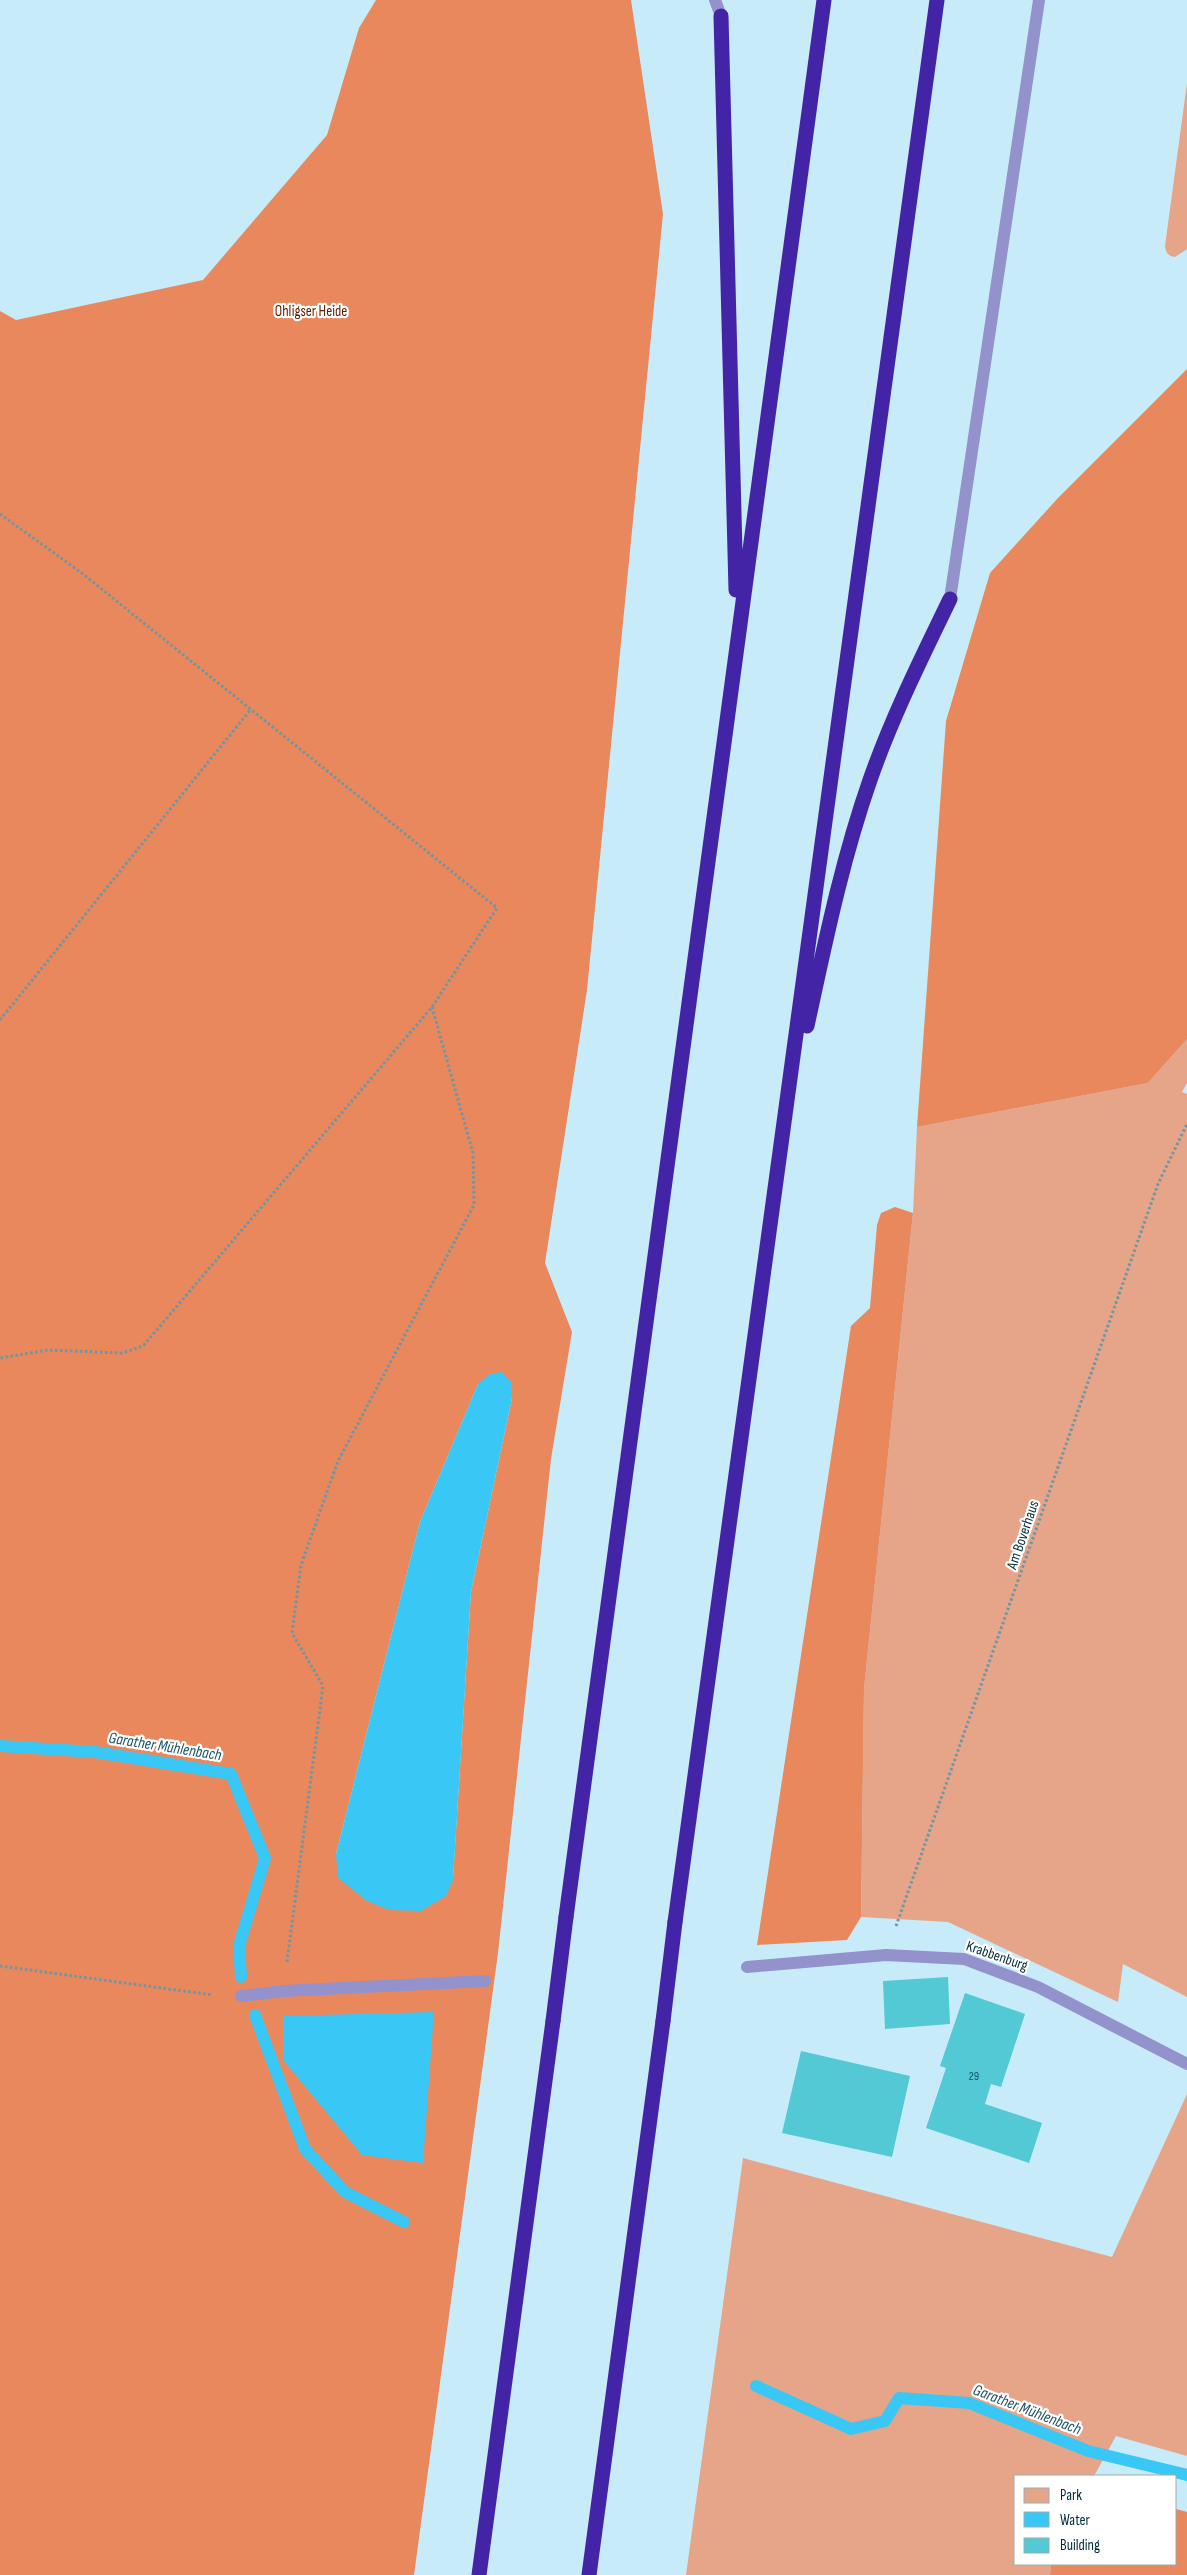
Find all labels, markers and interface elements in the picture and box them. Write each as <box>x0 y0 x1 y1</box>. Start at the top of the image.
park label: Ohligser Heide <box>275 302 347 321</box>
street label: Am Boverhaus <box>1002 1498 1044 1573</box>
water label: Garather Mühlenbach <box>107 1729 223 1765</box>
street label: Krabbenburg <box>964 1937 1030 1975</box>
house number: 29 <box>969 2069 979 2084</box>
water label: Garather Mühlenbach <box>970 2381 1084 2439</box>
legend <box>1014 2475 1177 2565</box>
text: Park <box>1060 2486 1082 2505</box>
text: Water <box>1060 2511 1091 2530</box>
text: Building <box>1060 2536 1100 2555</box>

